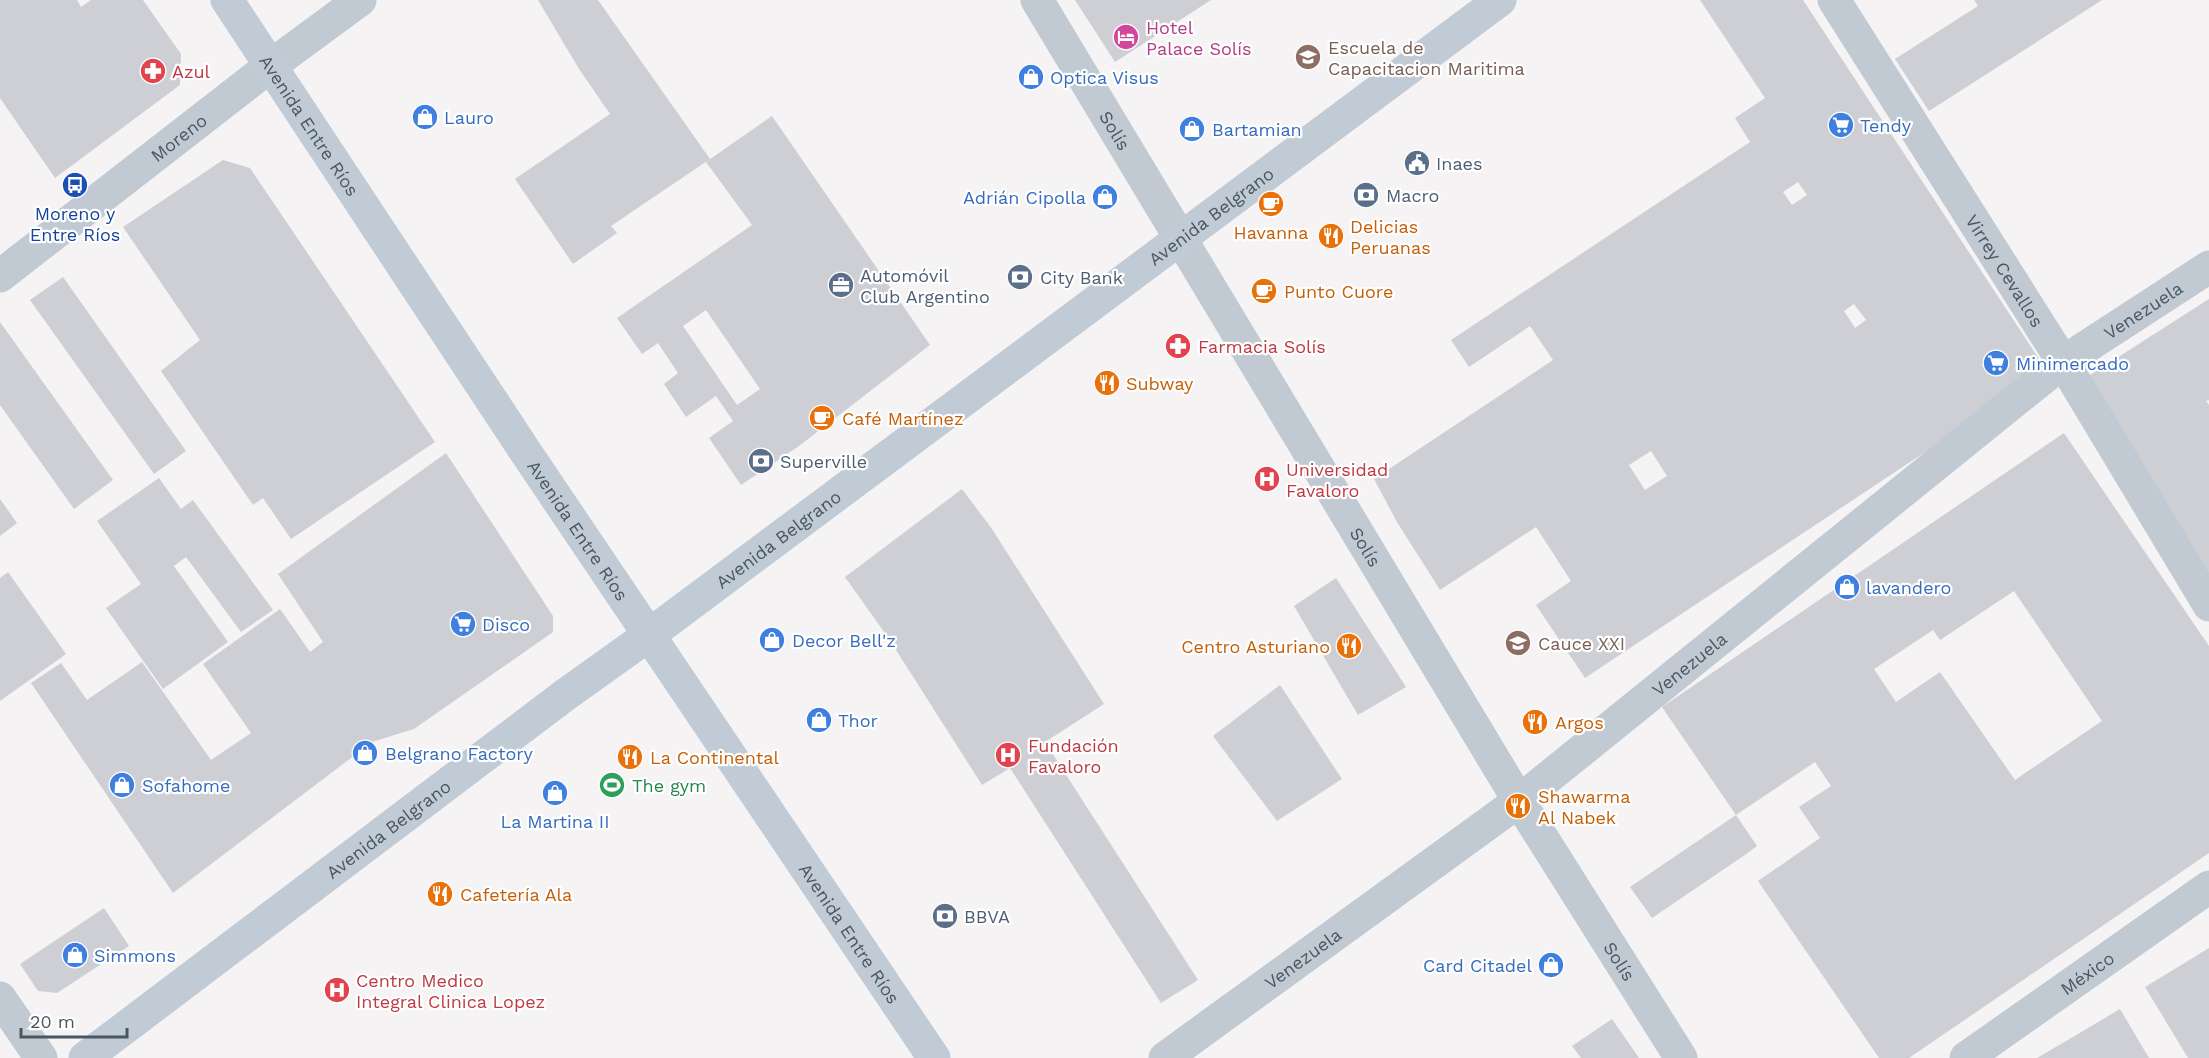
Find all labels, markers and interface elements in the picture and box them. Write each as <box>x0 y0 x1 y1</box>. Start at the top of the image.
place label: Hotel Palace Solís <box>1146 17 1252 59</box>
hotel icon: Hotel Palace Solís <box>1111 22 1141 52</box>
place label: Escuela de Capacitacion Maritima <box>1328 37 1525 79</box>
school or university icon: Escuela de Capacitacion Maritima <box>1293 42 1323 72</box>
street label: Avenida Entre Ríos <box>255 51 364 200</box>
pharmacy icon: Azul <box>138 56 168 86</box>
place label: Azul <box>172 61 211 82</box>
shop icon: Optica Visus <box>1016 62 1046 92</box>
place label: Optica Visus <box>1050 67 1159 88</box>
shop icon: Lauro <box>410 102 440 132</box>
place label: Lauro <box>444 107 494 128</box>
street label: Solís <box>1096 107 1135 154</box>
street label: Moreno <box>146 109 211 166</box>
supermarket icon: Tendy <box>1826 110 1856 140</box>
shop icon: Bartamian <box>1177 114 1207 144</box>
place label: Tendy <box>1860 115 1912 136</box>
place label: Bartamian <box>1212 119 1302 140</box>
public building icon: Inaes <box>1402 148 1432 178</box>
place label: Inaes <box>1436 153 1482 174</box>
street label: Avenida Belgrano <box>1144 162 1277 269</box>
bus stop icon: Moreno y Entre Ríos <box>60 170 90 200</box>
bank icon: Macro <box>1351 180 1381 210</box>
shop icon: Adrián Cipolla <box>1090 182 1120 212</box>
place label: Macro <box>1386 185 1439 206</box>
place label: Adrián Cipolla <box>963 187 1086 208</box>
cafe icon: Havanna <box>1256 189 1286 219</box>
place label: Moreno y Entre Ríos <box>30 203 120 245</box>
street label: Virrey Cevallos <box>1962 210 2048 331</box>
place label: Delicias Peruanas <box>1350 216 1431 258</box>
restaurant icon: Delicias Peruanas <box>1316 221 1346 251</box>
place label: Havanna <box>1234 222 1308 243</box>
bank icon: City Bank <box>1005 262 1035 292</box>
place label: Automóvil Club Argentino <box>860 265 990 307</box>
place label: City Bank <box>1040 267 1123 288</box>
office icon: Automóvil Club Argentino <box>826 270 856 300</box>
cafe icon: Punto Cuore <box>1249 276 1279 306</box>
street label: Venezuela <box>2100 277 2186 343</box>
place label: Punto Cuore <box>1284 281 1393 302</box>
pharmacy icon: Farmacia Solís <box>1163 331 1193 361</box>
place label: Farmacia Solís <box>1198 336 1326 357</box>
supermarket icon: Minimercado <box>1981 348 2011 378</box>
place label: Minimercado <box>2016 353 2129 374</box>
restaurant icon: Subway <box>1092 368 1122 398</box>
place label: Subway <box>1126 373 1194 394</box>
cafe icon: Café Martínez <box>807 403 837 433</box>
place label: Café Martínez <box>842 408 964 429</box>
bank icon: Superville <box>746 446 776 476</box>
place label: Superville <box>780 451 867 472</box>
street label: Avenida Entre Ríos <box>524 456 633 604</box>
place label: Universidad Favaloro <box>1286 459 1388 501</box>
hospital icon: Universidad Favaloro <box>1252 464 1282 494</box>
street label: Avenida Belgrano <box>711 485 845 592</box>
street label: Solís <box>1346 523 1386 570</box>
shop icon: lavandero <box>1832 572 1862 602</box>
place label: lavandero <box>1866 577 1951 598</box>
supermarket icon: Disco <box>448 609 478 639</box>
place label: Disco <box>482 614 530 635</box>
shop icon: Decor Bell'z <box>757 625 787 655</box>
street label: Venezuela <box>1648 627 1731 700</box>
school or university icon: Cauce XXI <box>1503 628 1533 658</box>
place label: Decor Bell'z <box>792 630 896 651</box>
restaurant icon: Centro Asturiano <box>1334 631 1364 661</box>
place label: Cauce XXI <box>1538 633 1625 654</box>
place label: Centro Asturiano <box>1181 636 1330 657</box>
shop icon: Thor <box>804 705 834 735</box>
restaurant icon: Argos <box>1520 707 1550 737</box>
place label: Thor <box>838 710 878 731</box>
place label: Argos <box>1555 712 1604 733</box>
place label: Fundación Favaloro <box>1028 735 1119 777</box>
shop icon: Belgrano Factory <box>350 738 380 768</box>
hospital icon: Fundación Favaloro <box>993 740 1023 770</box>
restaurant icon: La Continental <box>615 742 645 772</box>
place label: Belgrano Factory <box>385 743 534 764</box>
place label: La Continental <box>650 747 779 768</box>
shop icon: Sofahome <box>107 770 137 800</box>
sports icon: The gym <box>597 770 627 800</box>
place label: Sofahome <box>142 775 230 796</box>
street label: Avenida Belgrano <box>322 775 455 883</box>
place label: The gym <box>632 775 706 796</box>
shop icon: La Martina II <box>540 778 570 808</box>
place label: Shawarma Al Nabek <box>1538 786 1630 828</box>
restaurant icon: Shawarma Al Nabek <box>1503 791 1533 821</box>
place label: La Martina II <box>501 811 609 832</box>
street label: Avenida Entre Ríos <box>795 859 905 1007</box>
restaurant icon: Cafetería Ala <box>425 879 455 909</box>
place label: Cafetería Ala <box>460 884 572 905</box>
bank icon: BBVA <box>930 901 960 931</box>
place label: BBVA <box>964 906 1010 927</box>
street label: Venezuela <box>1260 923 1345 993</box>
street label: Solís <box>1600 938 1640 984</box>
shop icon: Simmons <box>60 940 90 970</box>
place label: Simmons <box>94 945 176 966</box>
street label: México <box>2056 947 2118 999</box>
shop icon: Card Citadel <box>1536 950 1566 980</box>
place label: Card Citadel <box>1423 955 1532 976</box>
place label: Centro Medico Integral Clinica Lopez <box>356 970 545 1012</box>
hospital icon: Centro Medico Integral Clinica Lopez <box>322 975 352 1005</box>
scale bar <box>21 1001 128 1039</box>
text: 20 m <box>30 1011 75 1032</box>

